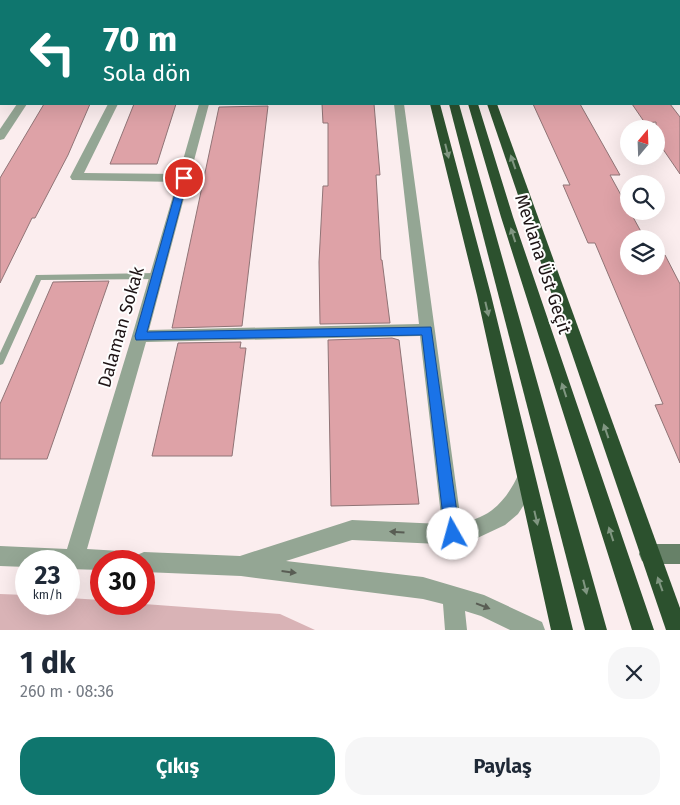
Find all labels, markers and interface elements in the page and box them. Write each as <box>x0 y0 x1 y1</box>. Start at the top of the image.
text: 70 m <box>103 18 177 60</box>
icon: left <box>20 20 85 85</box>
text: Sola dön <box>103 60 191 87</box>
north arrow <box>620 120 665 165</box>
map controls <box>620 120 665 275</box>
one-way arrow <box>443 143 451 159</box>
one-way arrow <box>508 154 516 169</box>
pin <box>163 157 205 199</box>
icon: arrive <box>170 164 198 192</box>
button: search <box>620 175 665 220</box>
street label: Mevlana Üst Geçit <box>510 191 576 337</box>
one-way arrow <box>509 227 517 242</box>
button: layers <box>620 230 665 275</box>
street label: Dalaman Sokak <box>93 263 149 390</box>
one-way arrow <box>483 301 491 316</box>
one-way arrow <box>559 382 567 397</box>
one-way arrow <box>602 423 610 438</box>
position arrow <box>426 507 478 559</box>
one-way arrow <box>532 510 540 525</box>
one-way arrow <box>607 526 615 541</box>
one-way arrow <box>388 528 404 536</box>
speed limit sign: 30 <box>90 550 155 615</box>
text: 23 <box>35 561 60 591</box>
one-way arrow <box>281 568 297 576</box>
one-way arrow <box>656 576 664 591</box>
one-way arrow <box>581 580 589 595</box>
text: km/h <box>33 588 62 602</box>
one-way arrow <box>476 602 491 610</box>
text: 1 dk <box>20 645 76 681</box>
button: close <box>608 647 660 699</box>
text: 260 m · 08:36 <box>20 682 114 701</box>
button: Çıkış <box>20 737 335 795</box>
button: Paylaş <box>345 737 660 795</box>

